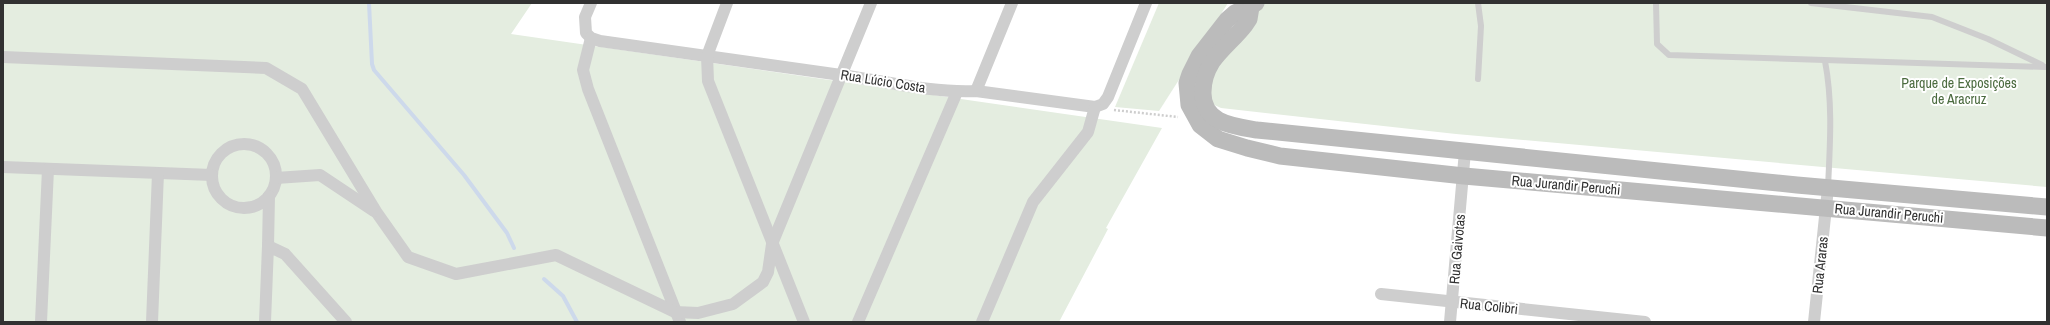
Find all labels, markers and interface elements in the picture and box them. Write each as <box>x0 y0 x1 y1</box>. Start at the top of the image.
street label: Rua Lúcio Costa <box>839 65 927 97</box>
park label: Parque de Exposições de Aracruz <box>1901 74 2017 108</box>
street label: Rua Jurandir Peruchi <box>1511 171 1621 199</box>
street label: Rua Jurandir Peruchi <box>1834 199 1944 227</box>
street label: Rua Gaivotas <box>1445 213 1469 285</box>
street label: Rua Araras <box>1808 235 1832 295</box>
street label: Rua Colibri <box>1459 294 1519 318</box>

